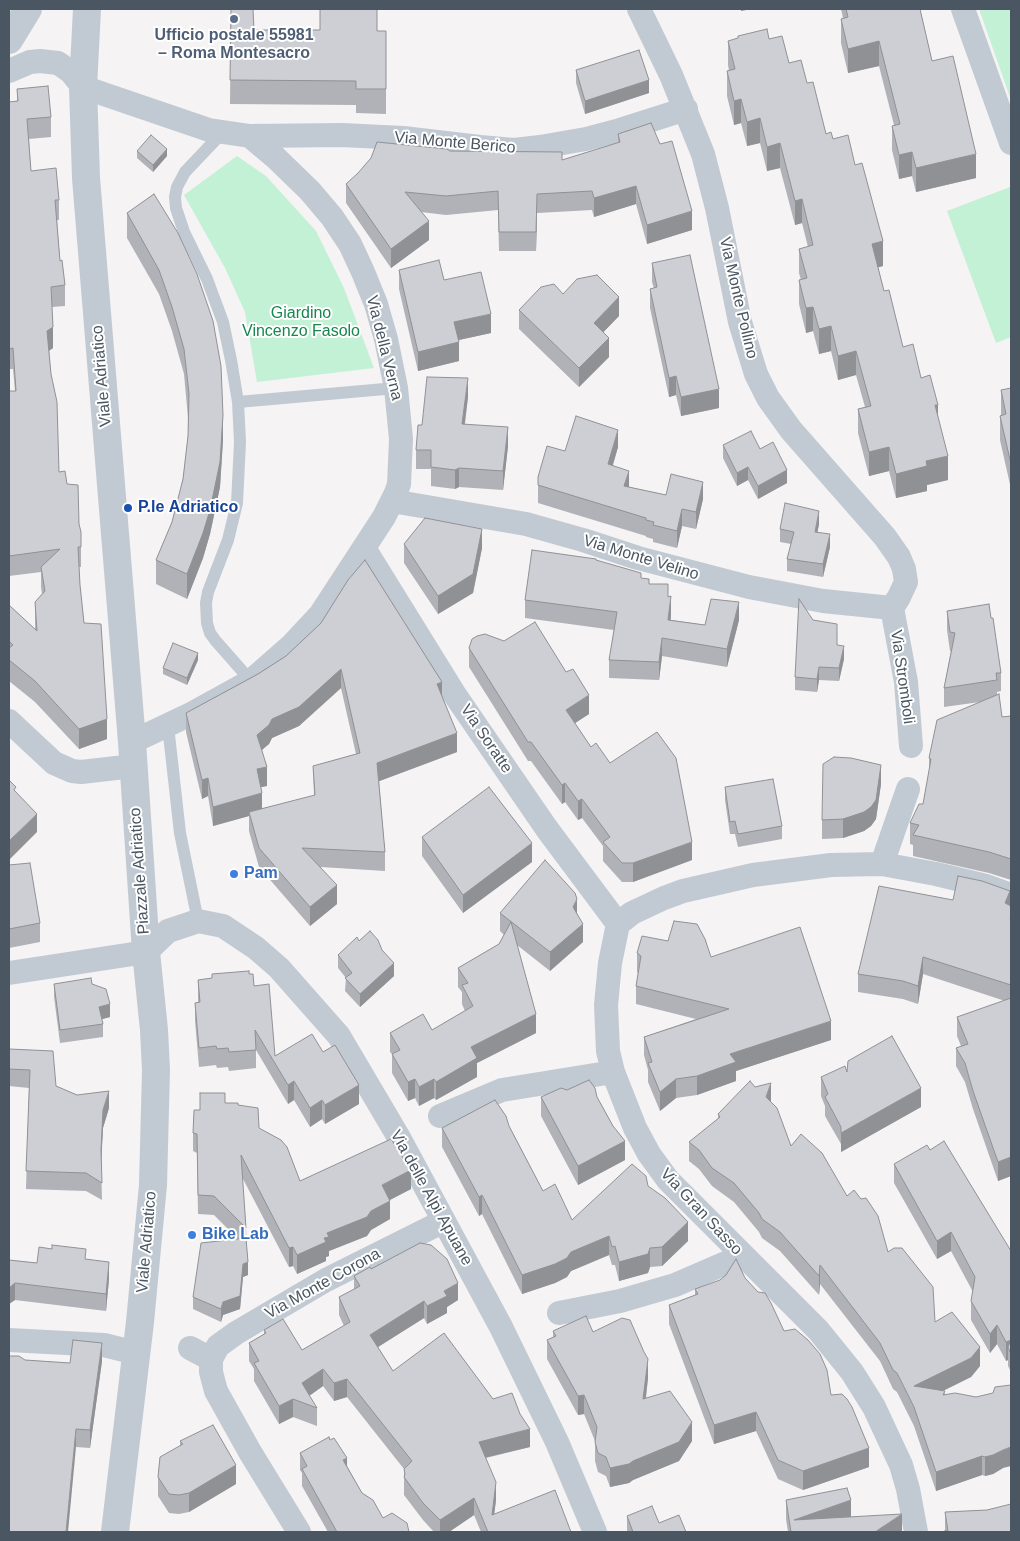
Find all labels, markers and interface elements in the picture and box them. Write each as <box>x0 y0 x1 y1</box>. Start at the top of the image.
marker: Ufficio postale 55981 – Roma Montesacro <box>228 13 240 25</box>
place label: Ufficio postale 55981 – Roma Montesacro <box>154 26 314 64</box>
street label: Via Monte Berico <box>394 128 516 158</box>
street label: Via Monte Pollino <box>715 235 761 361</box>
street label: Via della Verna <box>362 294 406 402</box>
park label: Giardino Vincenzo Fasolo <box>242 304 360 342</box>
street label: Viale Adriatico <box>88 324 116 428</box>
place label: P.le Adriatico <box>138 498 238 518</box>
marker: P.le Adriatico <box>122 502 134 514</box>
street label: Via Monte Velino <box>581 531 701 585</box>
street label: Via Stromboli <box>886 629 918 725</box>
street label: Via Soratte <box>456 701 516 777</box>
street label: Piazzale Adriatico <box>126 807 154 935</box>
place label: Pam <box>244 864 278 884</box>
marker: Pam <box>228 868 240 880</box>
street label: Via delle Alpi Apuane <box>386 1127 476 1269</box>
street label: Via Gran Sasso <box>656 1165 746 1259</box>
street label: Viale Adriatico <box>133 1190 161 1294</box>
place label: Bike Lab <box>202 1225 269 1245</box>
marker: Bike Lab <box>186 1229 198 1241</box>
street label: Via Monte Corona <box>262 1244 384 1324</box>

